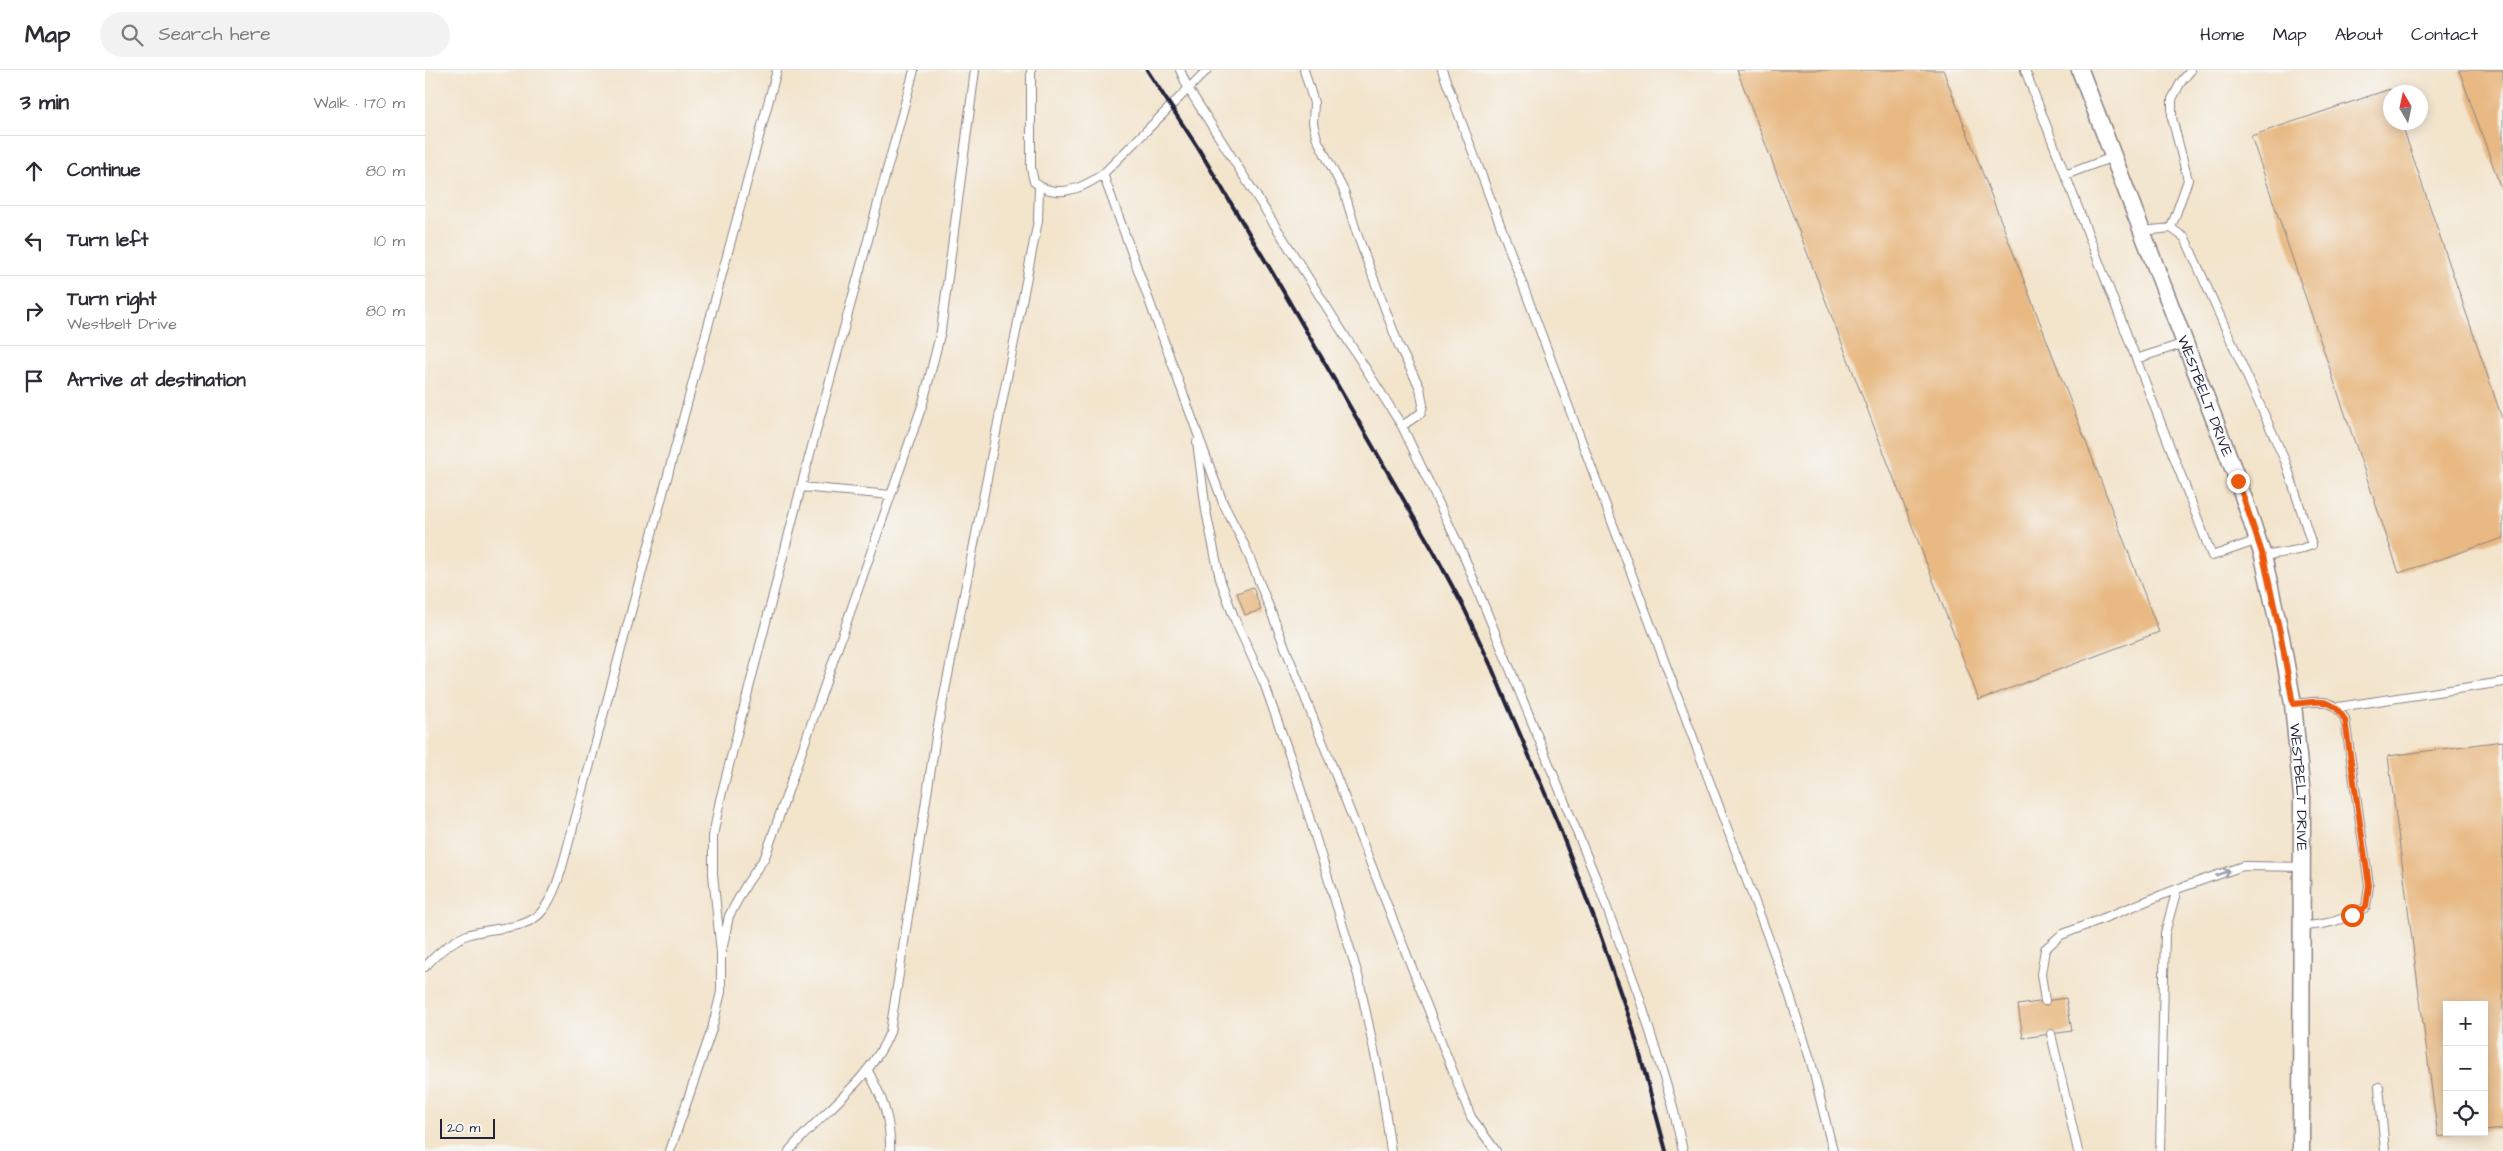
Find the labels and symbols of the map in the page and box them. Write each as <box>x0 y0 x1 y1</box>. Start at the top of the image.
north arrow <box>2383 85 2428 130</box>
street label: WESTBELT DRIVE <box>2172 332 2238 460</box>
route end <box>2227 470 2250 493</box>
street label: WESTBELT DRIVE <box>2284 722 2313 851</box>
one-way arrow <box>2215 868 2230 877</box>
route start <box>2341 904 2364 927</box>
scale bar <box>440 1116 495 1139</box>

